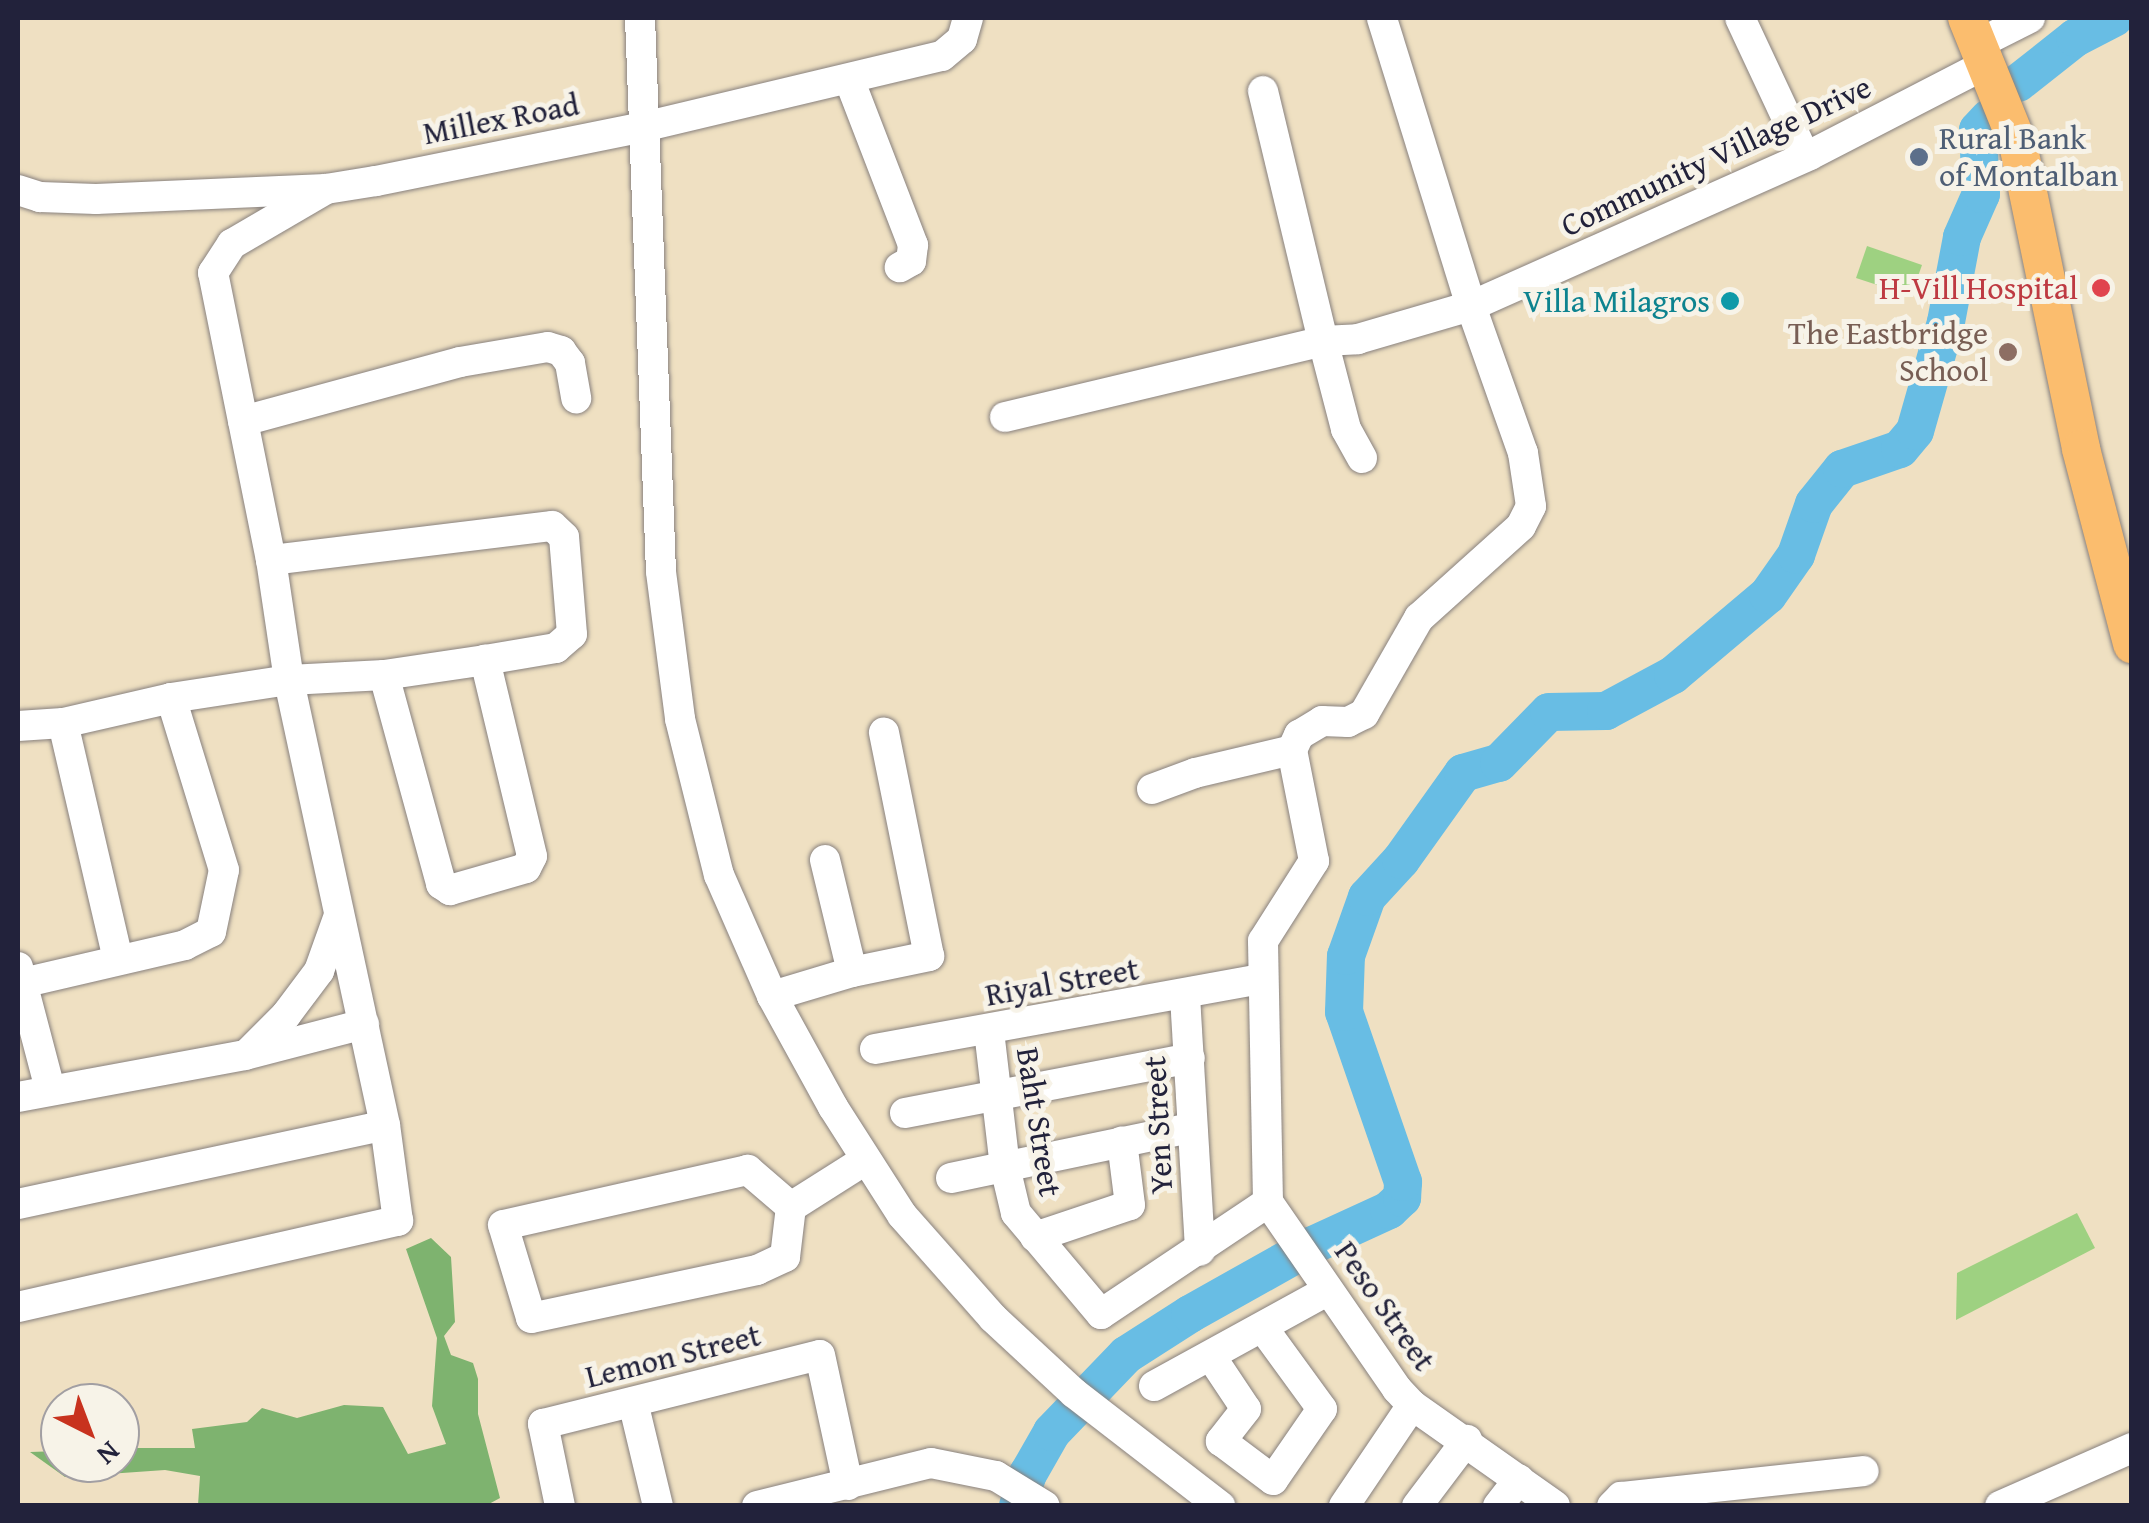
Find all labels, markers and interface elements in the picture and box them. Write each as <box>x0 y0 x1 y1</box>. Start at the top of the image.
street label: Community Village Drive <box>1555 67 1877 245</box>
street label: Millex Road <box>420 85 582 153</box>
place label: Rural Bank of Montalban <box>1939 120 2118 195</box>
marker: Rural Bank of Montalban <box>1908 146 1930 168</box>
place label: H-Vill Hospital <box>1879 269 2078 307</box>
marker: H-Vill Hospital <box>2088 275 2114 301</box>
place label: Villa Milagros <box>1523 282 1710 320</box>
marker: Villa Milagros <box>1719 290 1741 312</box>
place label: The Eastbridge School <box>1788 315 1988 390</box>
marker: The Eastbridge School <box>1997 341 2019 363</box>
street label: Riyal Street <box>982 950 1142 1014</box>
street label: Baht Street <box>1008 1045 1070 1199</box>
street label: Yen Street <box>1135 1055 1181 1195</box>
street label: Peso Street <box>1326 1234 1444 1378</box>
street label: Lemon Street <box>581 1316 765 1396</box>
north arrow <box>40 1383 140 1483</box>
text: N <box>88 1433 130 1476</box>

